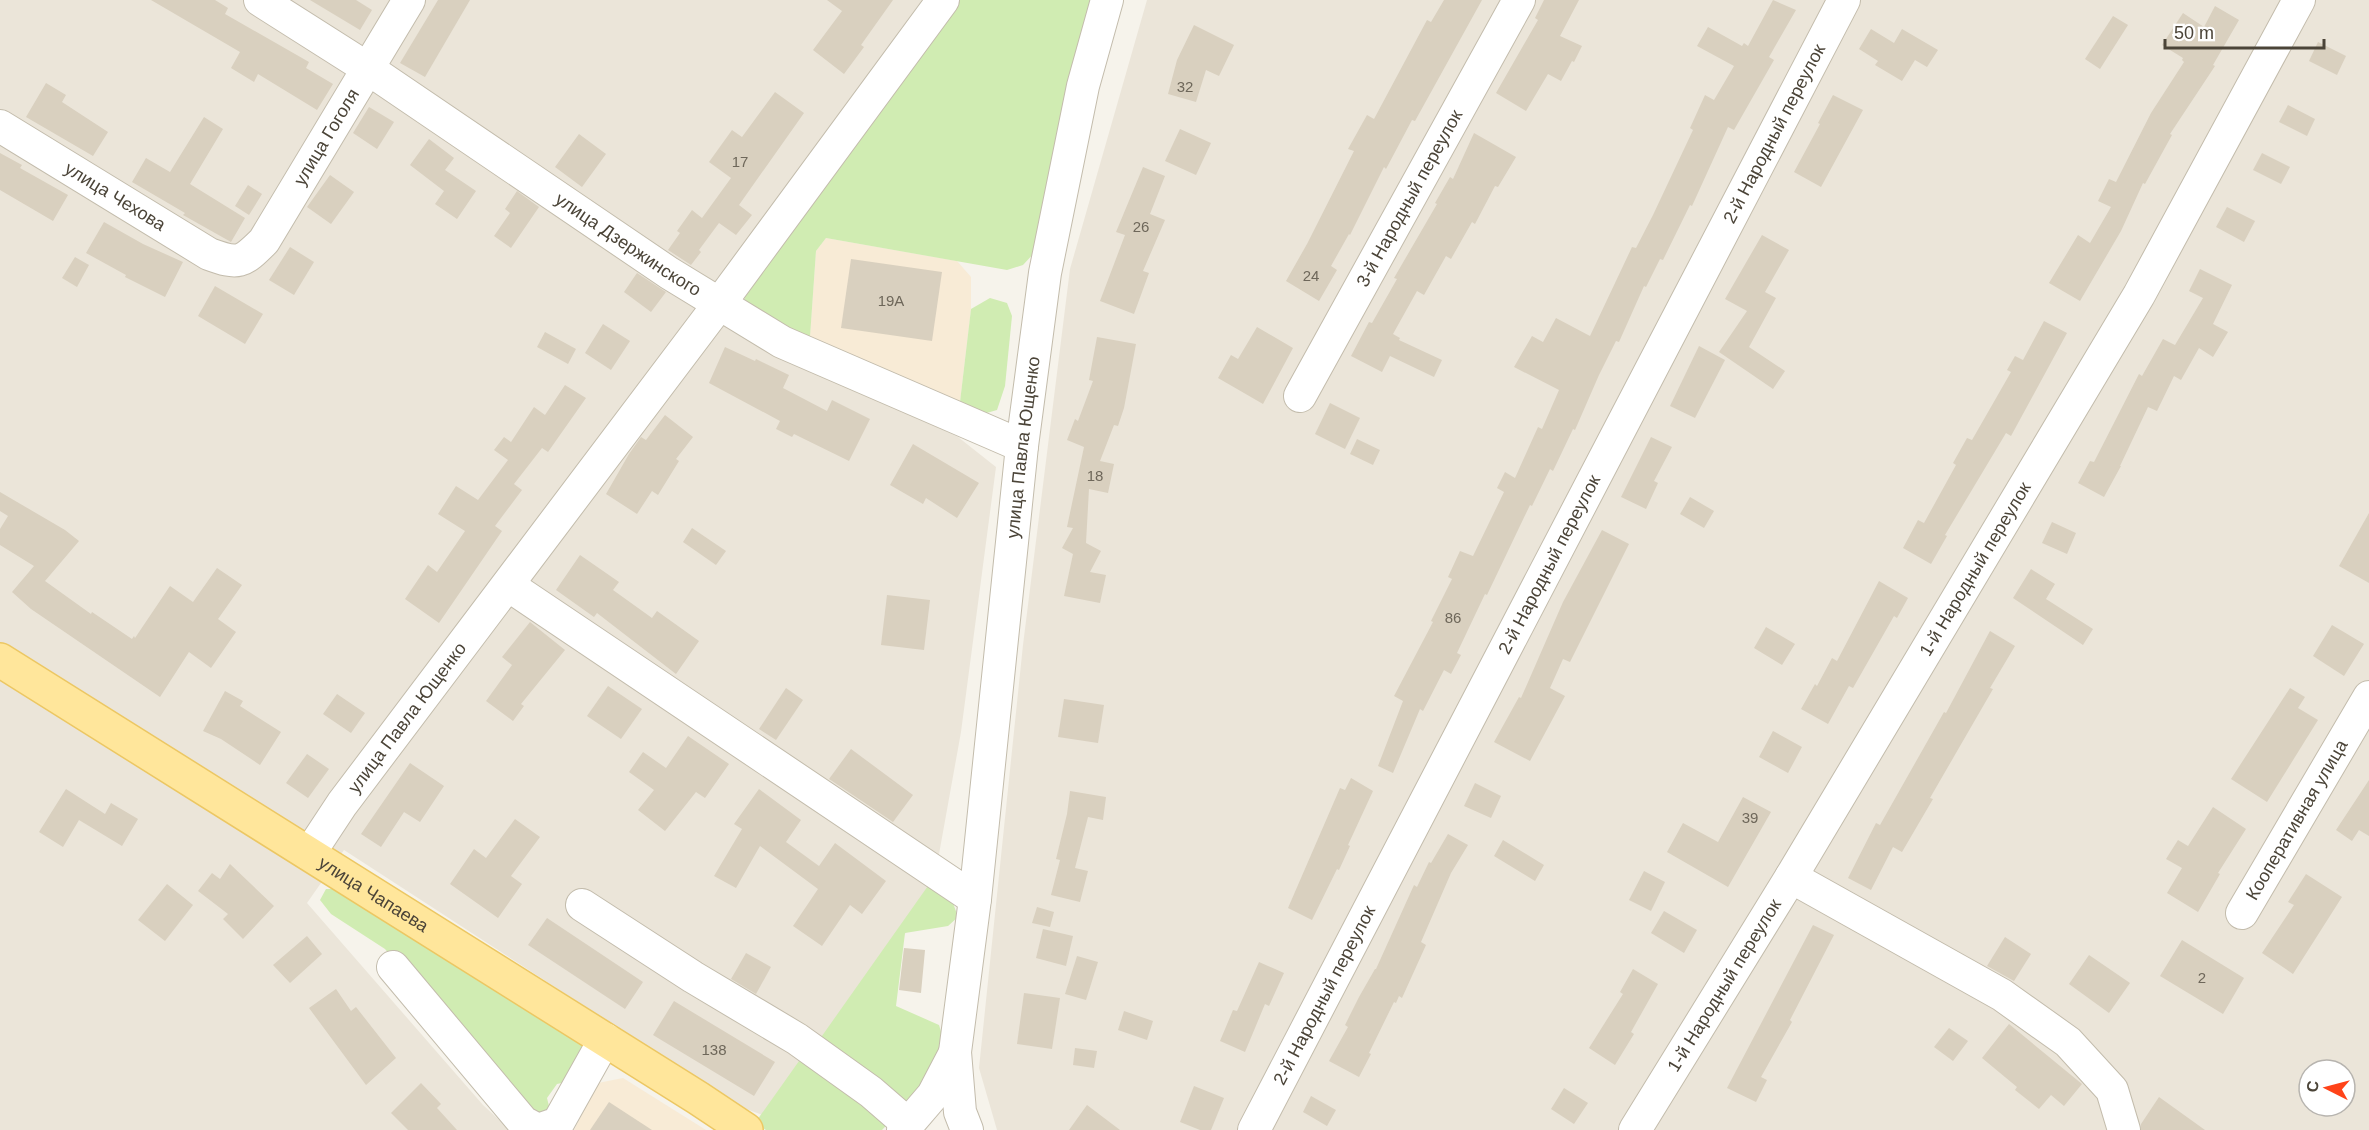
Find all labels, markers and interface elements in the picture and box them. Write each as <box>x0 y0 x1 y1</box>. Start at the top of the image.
scale bar <box>2165 12 2324 50</box>
text: 50 m <box>2174 23 2214 43</box>
street label: 2-й Народный переулок <box>1719 41 1829 226</box>
house number: 32 <box>1177 78 1193 95</box>
street label: улица Гоголя <box>290 85 363 189</box>
street label: 3-й Народный переулок <box>1352 106 1466 290</box>
house number: 17 <box>732 153 748 170</box>
street label: улица Чехова <box>61 158 170 235</box>
street label: улица Дзержинского <box>552 189 705 300</box>
house number: 26 <box>1133 218 1149 235</box>
house number: 24 <box>1303 267 1319 284</box>
house number: 19А <box>878 292 904 309</box>
street label: улица Павла Ющенко <box>1002 355 1044 539</box>
house number: 18 <box>1087 467 1103 484</box>
street label: 2-й Народный переулок <box>1494 471 1604 657</box>
street label: 1-й Народный переулок <box>1915 478 2035 660</box>
house number: 86 <box>1445 609 1461 626</box>
street label: улица Павла Ющенко <box>344 639 470 797</box>
street label: Кооперативная улица <box>2242 736 2352 903</box>
house number: 39 <box>1742 809 1758 826</box>
street label: улица Чапаева <box>315 853 433 937</box>
street label: 1-й Народный переулок <box>1663 895 1785 1075</box>
street label: 2-й Народный переулок <box>1269 902 1379 1088</box>
house number: 2 <box>2198 969 2206 986</box>
house number: 138 <box>701 1041 727 1058</box>
north arrow <box>2297 1058 2357 1118</box>
text: С <box>2304 1079 2322 1093</box>

